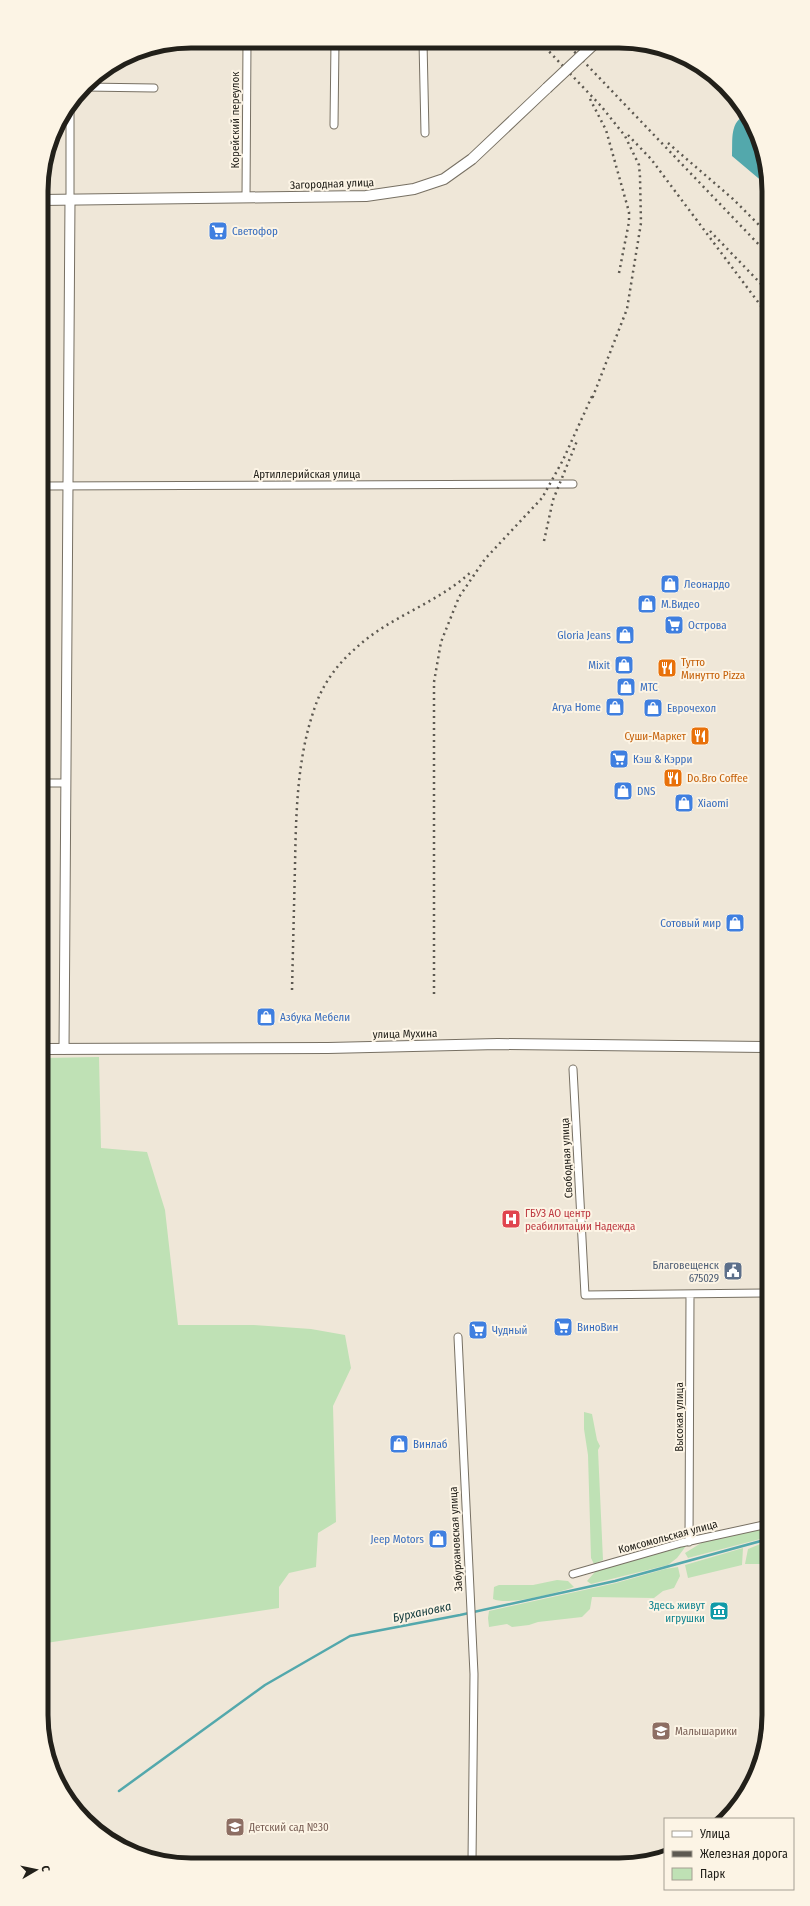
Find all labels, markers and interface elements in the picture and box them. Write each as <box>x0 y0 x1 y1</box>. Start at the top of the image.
street label: Корейский переулок <box>229 71 242 168</box>
street label: Загородная улица <box>290 176 374 192</box>
supermarket icon: Светофор <box>207 220 229 242</box>
place label: Светофор <box>232 225 278 238</box>
street label: Артиллерийская улица <box>254 468 360 481</box>
shop icon: Леонардо <box>659 573 681 595</box>
place label: Леонардо <box>684 578 730 591</box>
shop icon: М.Видео <box>636 593 658 615</box>
place label: М.Видео <box>661 598 700 611</box>
supermarket icon: Острова <box>663 614 685 636</box>
place label: Острова <box>688 619 727 632</box>
shop icon: Gloria Jeans <box>614 624 636 646</box>
place label: Gloria Jeans <box>557 629 611 642</box>
shop icon: Mixit <box>613 654 635 676</box>
place label: Тутто Минутто Pizza <box>681 656 745 682</box>
restaurant icon: Тутто Минутто Pizza <box>656 657 678 679</box>
place label: Mixit <box>588 659 610 672</box>
shop icon: МТС <box>615 676 637 698</box>
place label: МТС <box>640 681 658 694</box>
shop icon: Arya Home <box>604 696 626 718</box>
shop icon: Еврочехол <box>642 697 664 719</box>
place label: Arya Home <box>552 701 601 714</box>
place label: Еврочехол <box>667 702 716 715</box>
restaurant icon: Суши-Маркет <box>689 725 711 747</box>
place label: Суши-Маркет <box>624 730 687 743</box>
supermarket icon: Кэш & Кэрри <box>608 748 630 770</box>
place label: Кэш & Кэрри <box>633 753 692 766</box>
restaurant icon: Do.Bro Coffee <box>662 767 684 789</box>
place label: Do.Bro Coffee <box>687 772 748 785</box>
shop icon: DNS <box>612 780 634 802</box>
place label: DNS <box>637 785 656 798</box>
shop icon: Xiaomi <box>673 792 695 814</box>
place label: Xiaomi <box>698 797 729 810</box>
shop icon: Сотовый мир <box>724 912 746 934</box>
place label: Сотовый мир <box>660 917 721 930</box>
shop icon: Азбука Мебели <box>255 1006 277 1028</box>
place label: Азбука Мебели <box>280 1011 350 1024</box>
street label: улица Мухина <box>372 1027 438 1041</box>
street label: Свободная улица <box>558 1117 576 1199</box>
place label: ГБУЗ АО центр реабилитации Надежда <box>525 1207 635 1233</box>
hospital icon: ГБУЗ АО центр реабилитации Надежда <box>500 1208 522 1230</box>
place label: Благовещенск 675029 <box>653 1259 720 1285</box>
public building icon: Благовещенск 675029 <box>722 1260 744 1282</box>
supermarket icon: ВиноВин <box>552 1316 574 1338</box>
supermarket icon: Чудный <box>467 1319 489 1341</box>
place label: ВиноВин <box>577 1321 618 1334</box>
place label: Чудный <box>492 1324 528 1337</box>
street label: Высокая улица <box>673 1382 686 1452</box>
shop icon: Винлаб <box>388 1433 410 1455</box>
place label: Винлаб <box>413 1438 448 1451</box>
street label: Забурхановская улица <box>447 1486 465 1592</box>
street label: Комсомольская улица <box>617 1517 719 1557</box>
shop icon: Jeep Motors <box>427 1528 449 1550</box>
place label: Jeep Motors <box>370 1533 424 1546</box>
water label: Бурхановка <box>391 1599 453 1625</box>
place label: Здесь живут игрушки <box>649 1599 706 1625</box>
museum icon: Здесь живут игрушки <box>708 1600 730 1622</box>
school or university icon: Малышарики <box>650 1720 672 1742</box>
place label: Малышарики <box>675 1725 737 1738</box>
school or university icon: Детский сад №30 <box>224 1816 246 1838</box>
legend <box>664 1818 794 1890</box>
place label: Детский сад №30 <box>248 1821 329 1834</box>
text: Улица <box>699 1827 730 1841</box>
text: Железная дорога <box>700 1847 788 1861</box>
north arrow <box>16 1850 56 1890</box>
text: С <box>39 1865 52 1873</box>
text: Парк <box>700 1867 726 1881</box>

